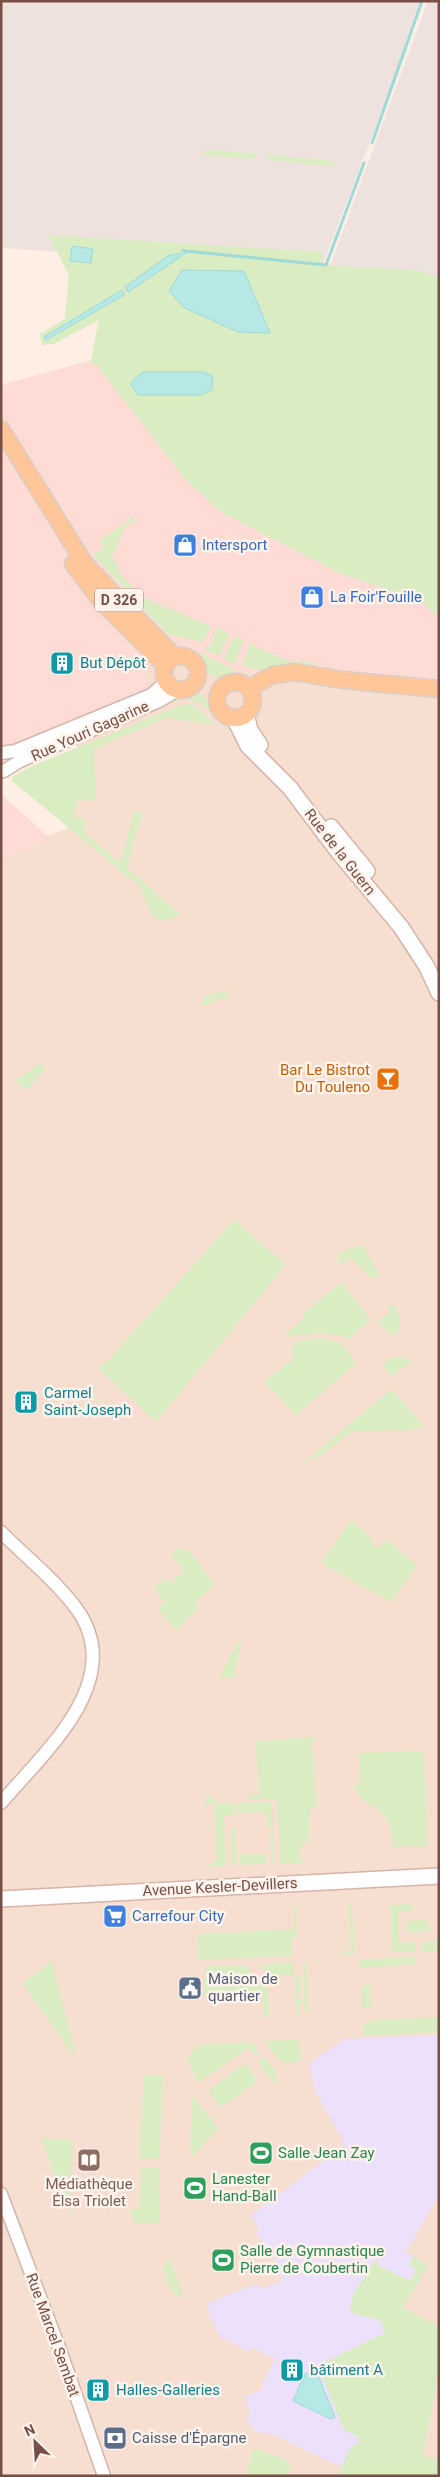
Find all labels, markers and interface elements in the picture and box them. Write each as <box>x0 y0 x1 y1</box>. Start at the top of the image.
shop icon: Intersport <box>172 532 198 558</box>
place label: Intersport <box>202 536 267 554</box>
shop icon: La Foir'Fouille <box>299 584 325 610</box>
road number: D 326 <box>95 588 143 612</box>
place label: La Foir'Fouille <box>330 588 422 606</box>
building icon: But Dépôt <box>49 650 75 676</box>
place label: But Dépôt <box>80 654 146 672</box>
street label: Rue Youri Gagarine <box>28 697 152 765</box>
street label: Rue de la Guern <box>301 805 379 899</box>
place label: Bar Le Bistrot Du Touleno <box>280 1061 370 1096</box>
bar icon: Bar Le Bistrot Du Touleno <box>375 1066 401 1092</box>
place label: Carmel Saint-Joseph <box>44 1384 131 1419</box>
building icon: Carmel Saint-Joseph <box>13 1389 39 1415</box>
street label: Avenue Kesler-Devillers <box>142 1874 298 1900</box>
supermarket icon: Carrefour City <box>102 1903 128 1929</box>
place label: Carrefour City <box>132 1907 224 1925</box>
place label: Maison de quartier <box>208 1970 278 2005</box>
public building icon: Maison de quartier <box>177 1975 203 2001</box>
sports icon: Salle Jean Zay <box>248 2140 274 2166</box>
place label: Salle Jean Zay <box>278 2144 375 2162</box>
library icon: Médiathèque Élsa Triolet <box>76 2147 102 2173</box>
place label: Lanester Hand-Ball <box>212 2170 277 2205</box>
place label: Médiathèque Élsa Triolet <box>45 2175 133 2210</box>
sports icon: Lanester Hand-Ball <box>182 2175 208 2201</box>
place label: Salle de Gymnastique Pierre de Coubertin <box>240 2242 384 2277</box>
sports icon: Salle de Gymnastique Pierre de Coubertin <box>210 2247 236 2273</box>
street label: Rue Marcel Sembat <box>22 2271 84 2399</box>
building icon: bâtiment A <box>279 2357 305 2383</box>
place label: bâtiment A <box>310 2361 383 2379</box>
building icon: Halles-Galleries <box>85 2377 111 2403</box>
place label: Halles-Galleries <box>116 2381 220 2399</box>
north arrow <box>10 2417 60 2467</box>
text: N <box>22 2421 37 2440</box>
bank icon: Caisse d'Épargne <box>102 2425 128 2451</box>
place label: Caisse d'Épargne <box>132 2429 247 2447</box>

